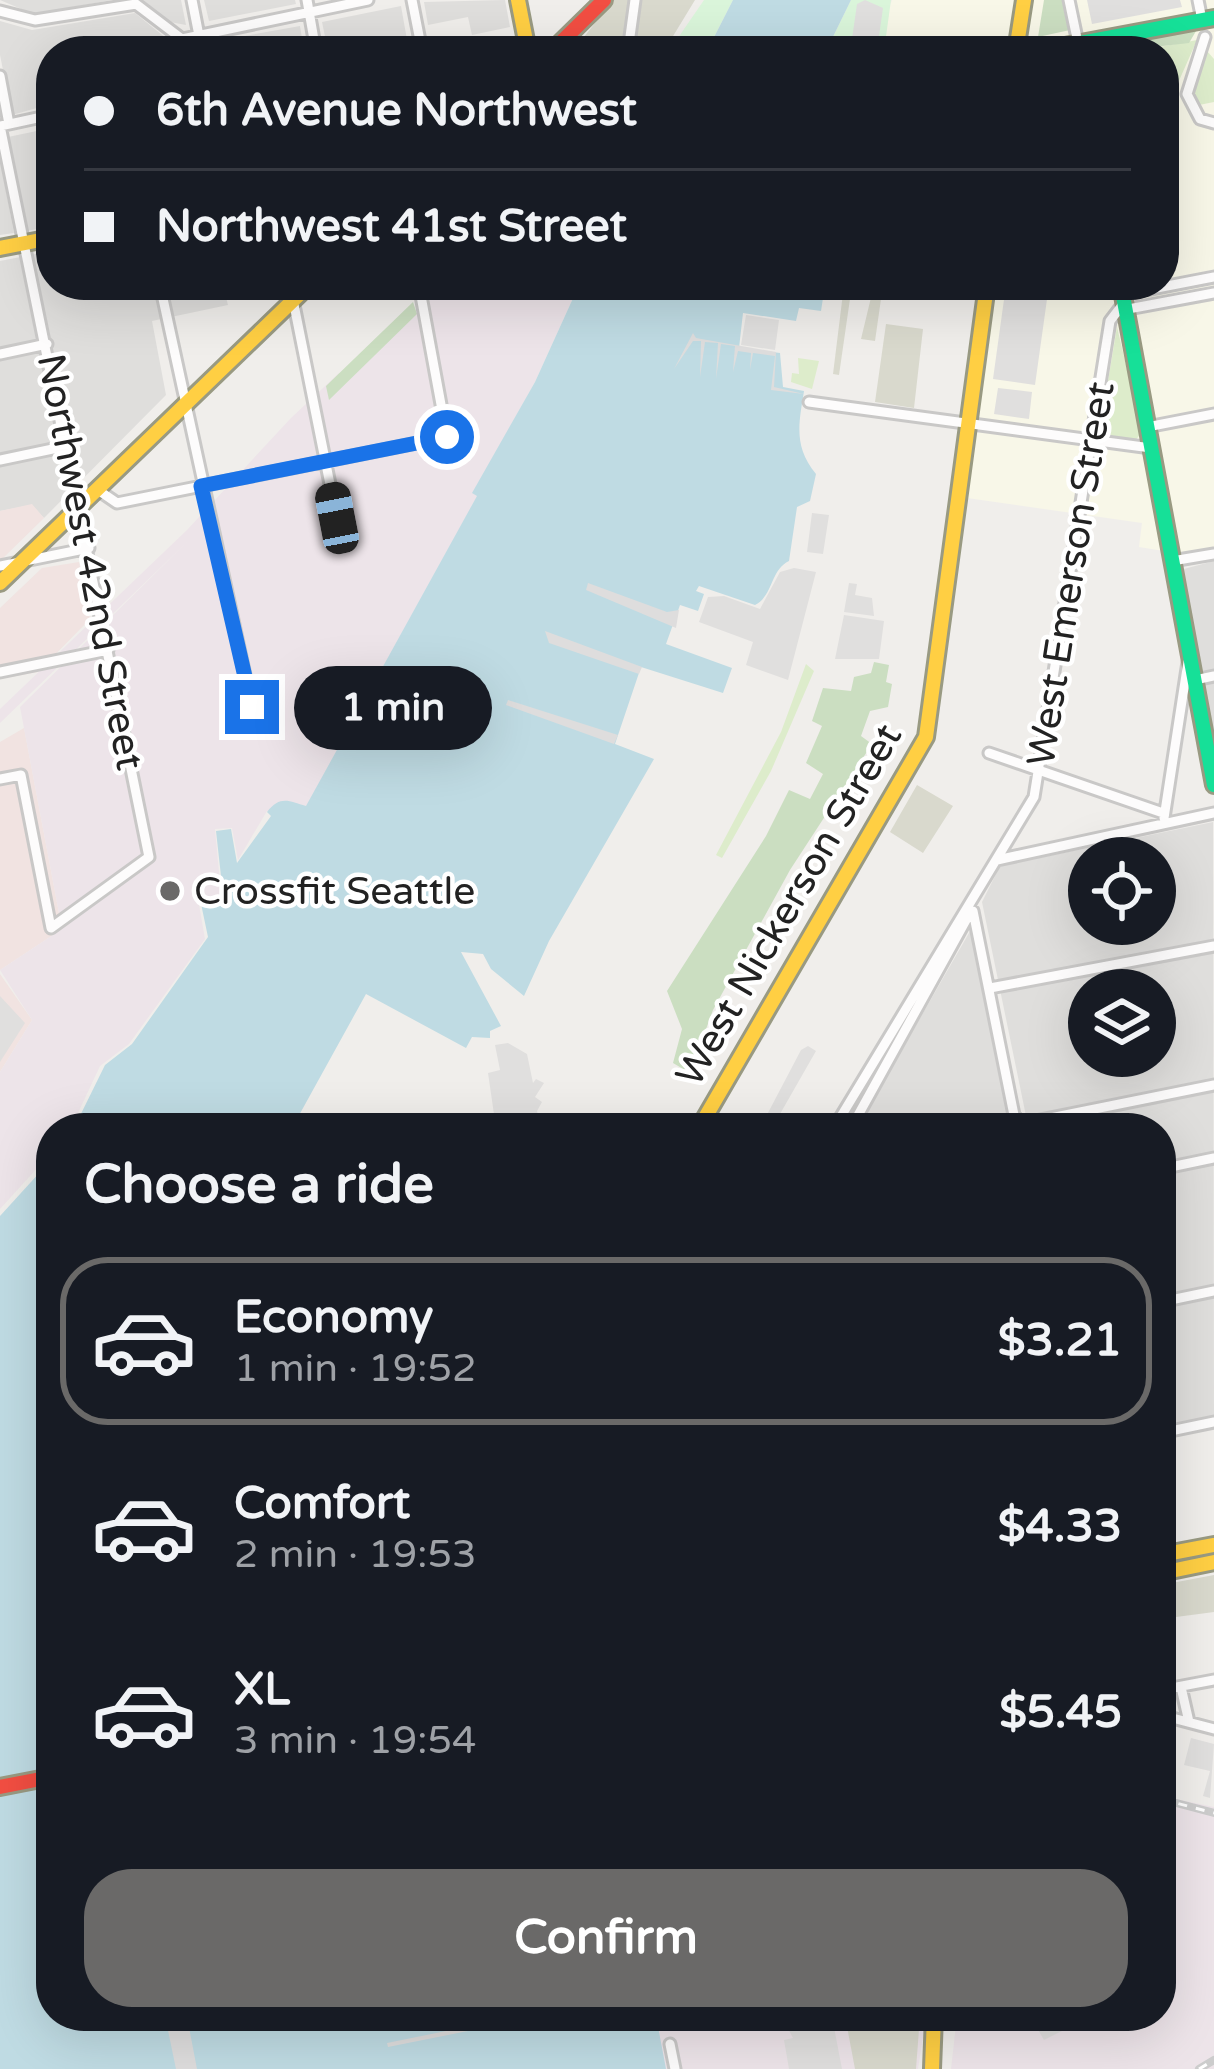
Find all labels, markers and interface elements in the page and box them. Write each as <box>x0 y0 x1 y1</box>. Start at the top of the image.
text: 6th Avenue Northwest <box>156 84 637 138</box>
text: Northwest 41st Street <box>156 200 627 254</box>
street label: Northwest 42nd Street <box>27 350 153 774</box>
street label: West Emerson Street <box>1017 378 1125 770</box>
route start <box>420 410 474 464</box>
car <box>312 479 362 557</box>
callout: 1 min <box>294 665 492 749</box>
route end <box>225 680 279 734</box>
text: 1 min <box>341 684 445 731</box>
street label: West Nickerson Street <box>666 715 912 1094</box>
map controls <box>1068 837 1176 1077</box>
button: locate <box>1068 837 1176 945</box>
place label: Crossfit Seattle <box>194 868 475 915</box>
marker: Crossfit Seattle <box>157 878 183 904</box>
button: layers <box>1068 969 1176 1077</box>
text: Choose a ride <box>84 1152 434 1217</box>
icon: car <box>90 1287 198 1395</box>
text: Economy <box>234 1291 433 1345</box>
text: $3.21 <box>998 1314 1122 1368</box>
text: 1 min · 19:52 <box>234 1345 476 1392</box>
icon: car <box>90 1473 198 1581</box>
text: Comfort <box>234 1477 410 1531</box>
text: $4.33 <box>998 1500 1122 1554</box>
text: 2 min · 19:53 <box>234 1531 476 1578</box>
icon: car <box>90 1659 198 1767</box>
text: XL <box>234 1663 290 1717</box>
text: $5.45 <box>999 1686 1122 1740</box>
text: 3 min · 19:54 <box>234 1717 476 1764</box>
button: Confirm <box>84 1869 1128 2007</box>

